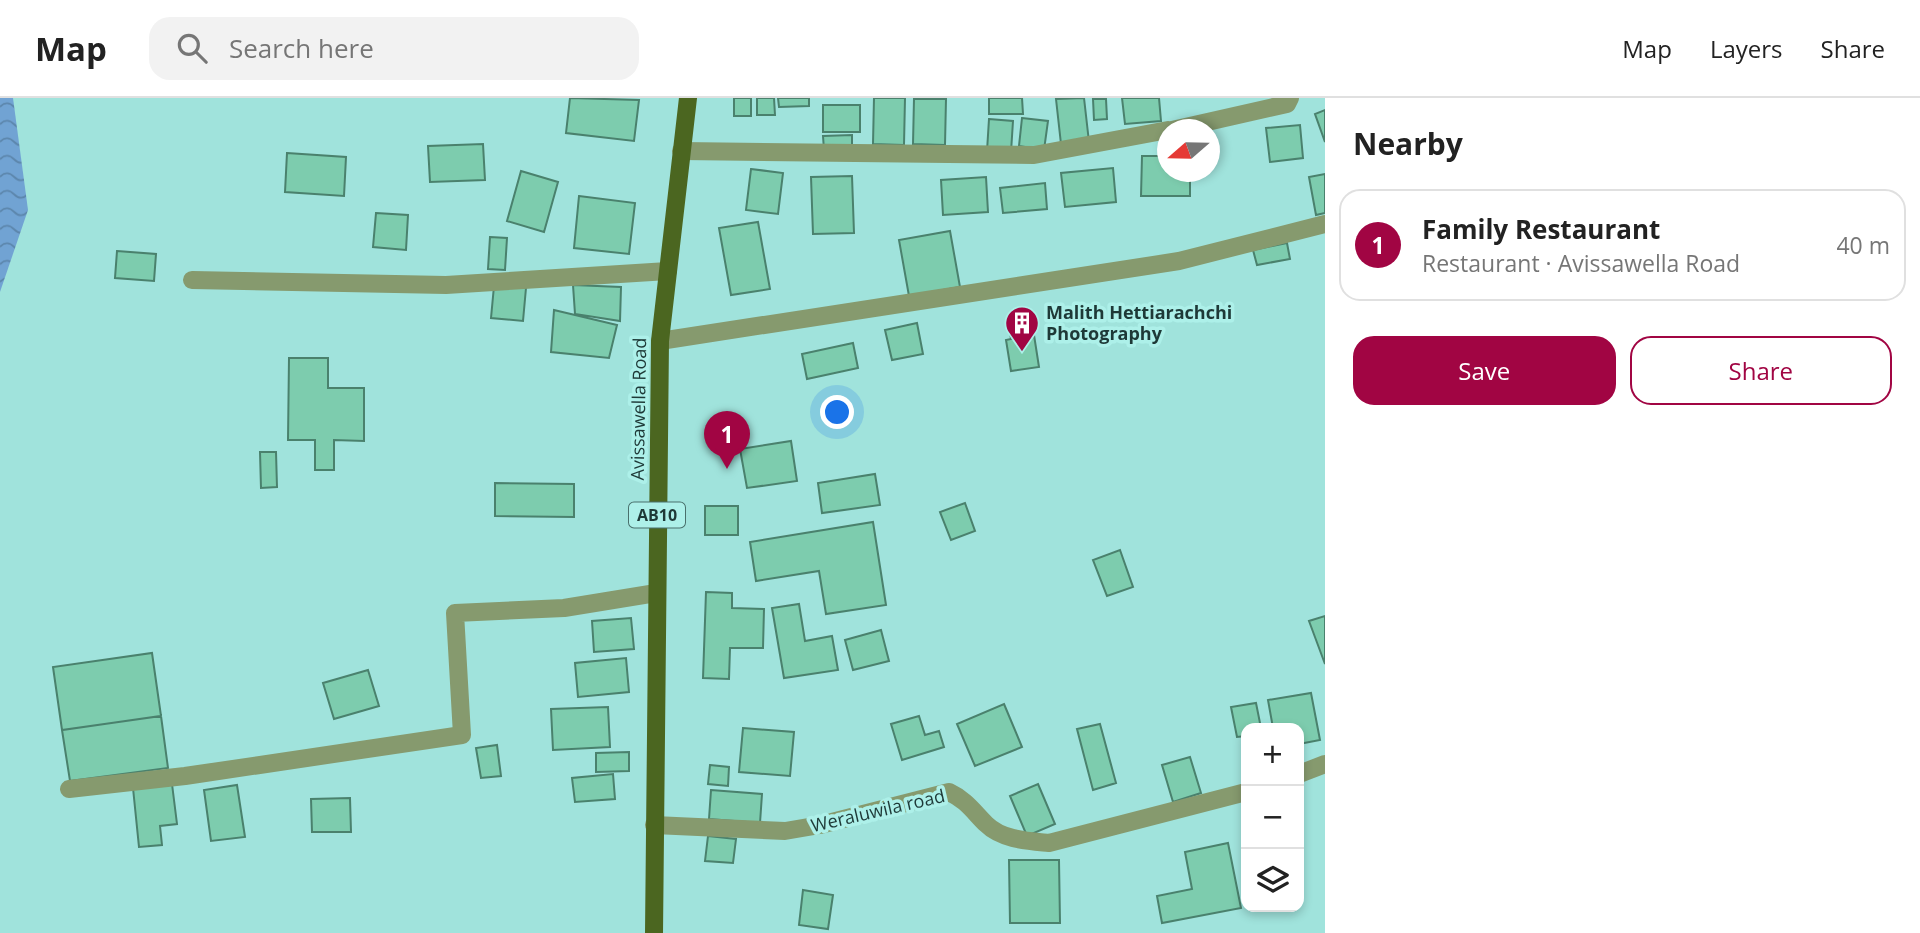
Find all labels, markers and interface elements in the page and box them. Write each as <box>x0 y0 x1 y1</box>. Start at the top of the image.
search box <box>149 17 639 80</box>
text: Map <box>35 26 107 71</box>
icon: search <box>173 29 211 67</box>
text: Search here <box>229 30 374 66</box>
text: Map <box>1622 32 1672 65</box>
text: Layers <box>1710 32 1783 65</box>
text: Share <box>1821 32 1885 65</box>
north arrow <box>1157 119 1220 182</box>
text: Nearby <box>1353 123 1463 164</box>
text: Family Restaurant <box>1422 211 1660 247</box>
text: 1 <box>1371 229 1385 261</box>
text: 40 m <box>1836 229 1890 261</box>
text: Restaurant · Avissawella Road <box>1422 247 1740 279</box>
place label: Malith Hettiarachchi Photography <box>1046 300 1232 345</box>
building icon: Malith Hettiarachchi Photography <box>1003 304 1041 353</box>
button: Save <box>1353 336 1616 405</box>
button: Share <box>1630 336 1892 405</box>
street label: Avissawella Road <box>625 337 651 481</box>
your location <box>820 395 854 429</box>
pin: 1 <box>704 411 750 469</box>
road number: AB10 <box>629 502 685 528</box>
map controls <box>1241 723 1304 912</box>
button: + <box>1241 723 1304 786</box>
street label: Weraluwila road <box>809 783 947 837</box>
button: − <box>1241 786 1304 849</box>
button: layers <box>1241 849 1304 912</box>

